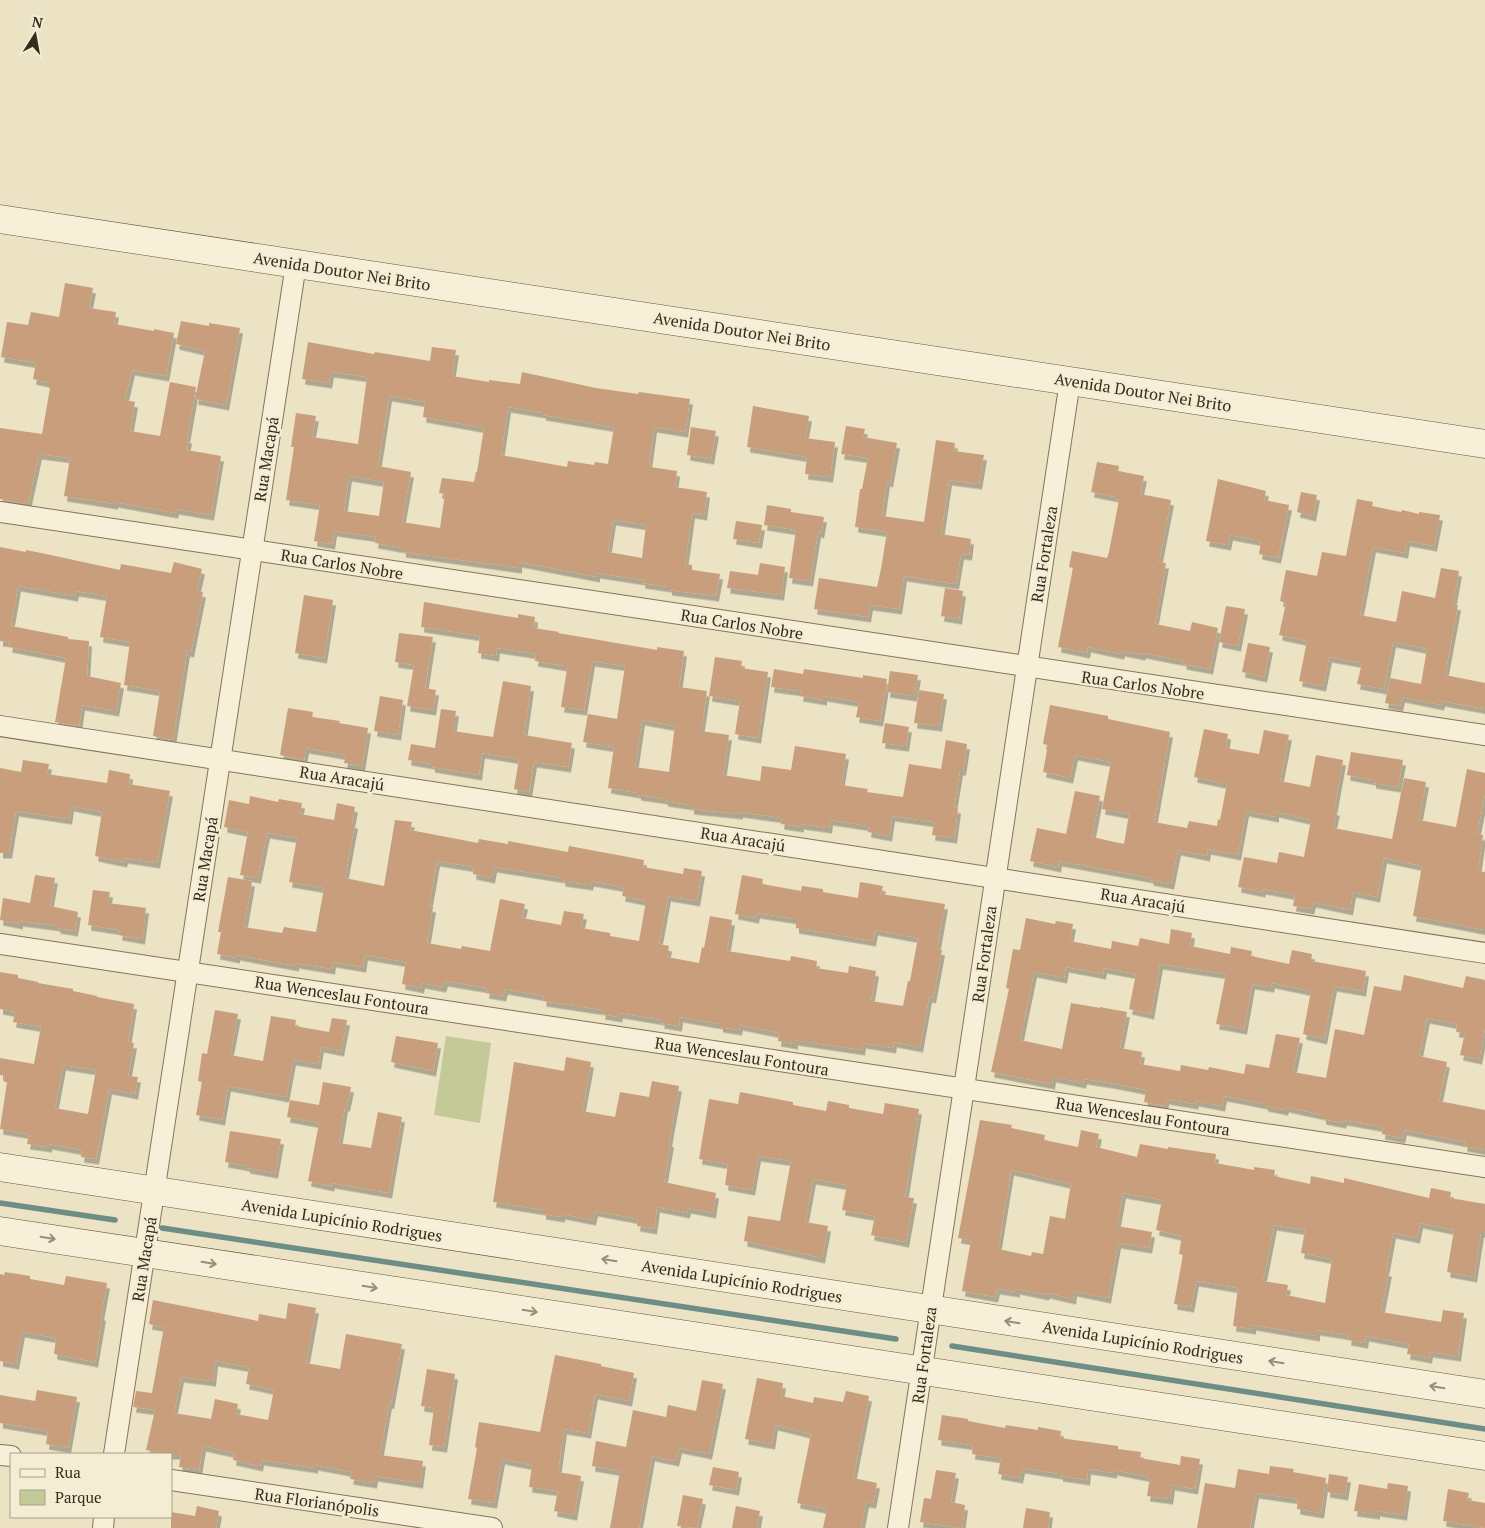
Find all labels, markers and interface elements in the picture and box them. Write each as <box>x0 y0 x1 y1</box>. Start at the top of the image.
north arrow <box>10 10 60 60</box>
text: N <box>31 11 45 32</box>
street label: Avenida Doutor Nei Brito <box>252 246 432 296</box>
street label: Avenida Doutor Nei Brito <box>652 306 832 356</box>
street label: Avenida Doutor Nei Brito <box>1053 367 1233 417</box>
street label: Rua Macapá <box>248 415 284 503</box>
street label: Rua Fortaleza <box>1025 504 1063 604</box>
street label: Rua Carlos Nobre <box>279 543 405 585</box>
street label: Rua Carlos Nobre <box>679 603 805 645</box>
street label: Rua Carlos Nobre <box>1080 665 1206 705</box>
street label: Rua Aracajú <box>298 760 386 796</box>
street label: Rua Macapá <box>187 815 223 903</box>
street label: Rua Aracajú <box>699 821 787 857</box>
street label: Rua Aracajú <box>1099 882 1187 918</box>
street label: Rua Fortaleza <box>966 904 1002 1004</box>
street label: Rua Wenceslau Fontoura <box>253 970 431 1020</box>
street label: Rua Wenceslau Fontoura <box>653 1031 831 1081</box>
street label: Rua Wenceslau Fontoura <box>1054 1091 1232 1141</box>
street label: Avenida Lupicínio Rodrigues <box>240 1193 444 1247</box>
street label: Rua Macapá <box>126 1215 162 1303</box>
one-way arrow <box>40 1234 56 1244</box>
street label: Avenida Lupicínio Rodrigues <box>640 1254 844 1308</box>
one-way arrow <box>601 1255 617 1265</box>
one-way arrow <box>201 1258 217 1268</box>
one-way arrow <box>361 1282 377 1292</box>
street label: Rua Fortaleza <box>906 1305 942 1405</box>
one-way arrow <box>522 1307 538 1317</box>
street label: Avenida Lupicínio Rodrigues <box>1041 1315 1245 1369</box>
one-way arrow <box>1004 1317 1020 1327</box>
one-way arrow <box>1269 1357 1285 1367</box>
one-way arrow <box>1429 1381 1445 1391</box>
legend <box>10 1453 172 1518</box>
text: Rua <box>55 1462 81 1482</box>
street label: Rua Florianópolis <box>253 1482 381 1522</box>
text: Parque <box>55 1487 102 1507</box>

